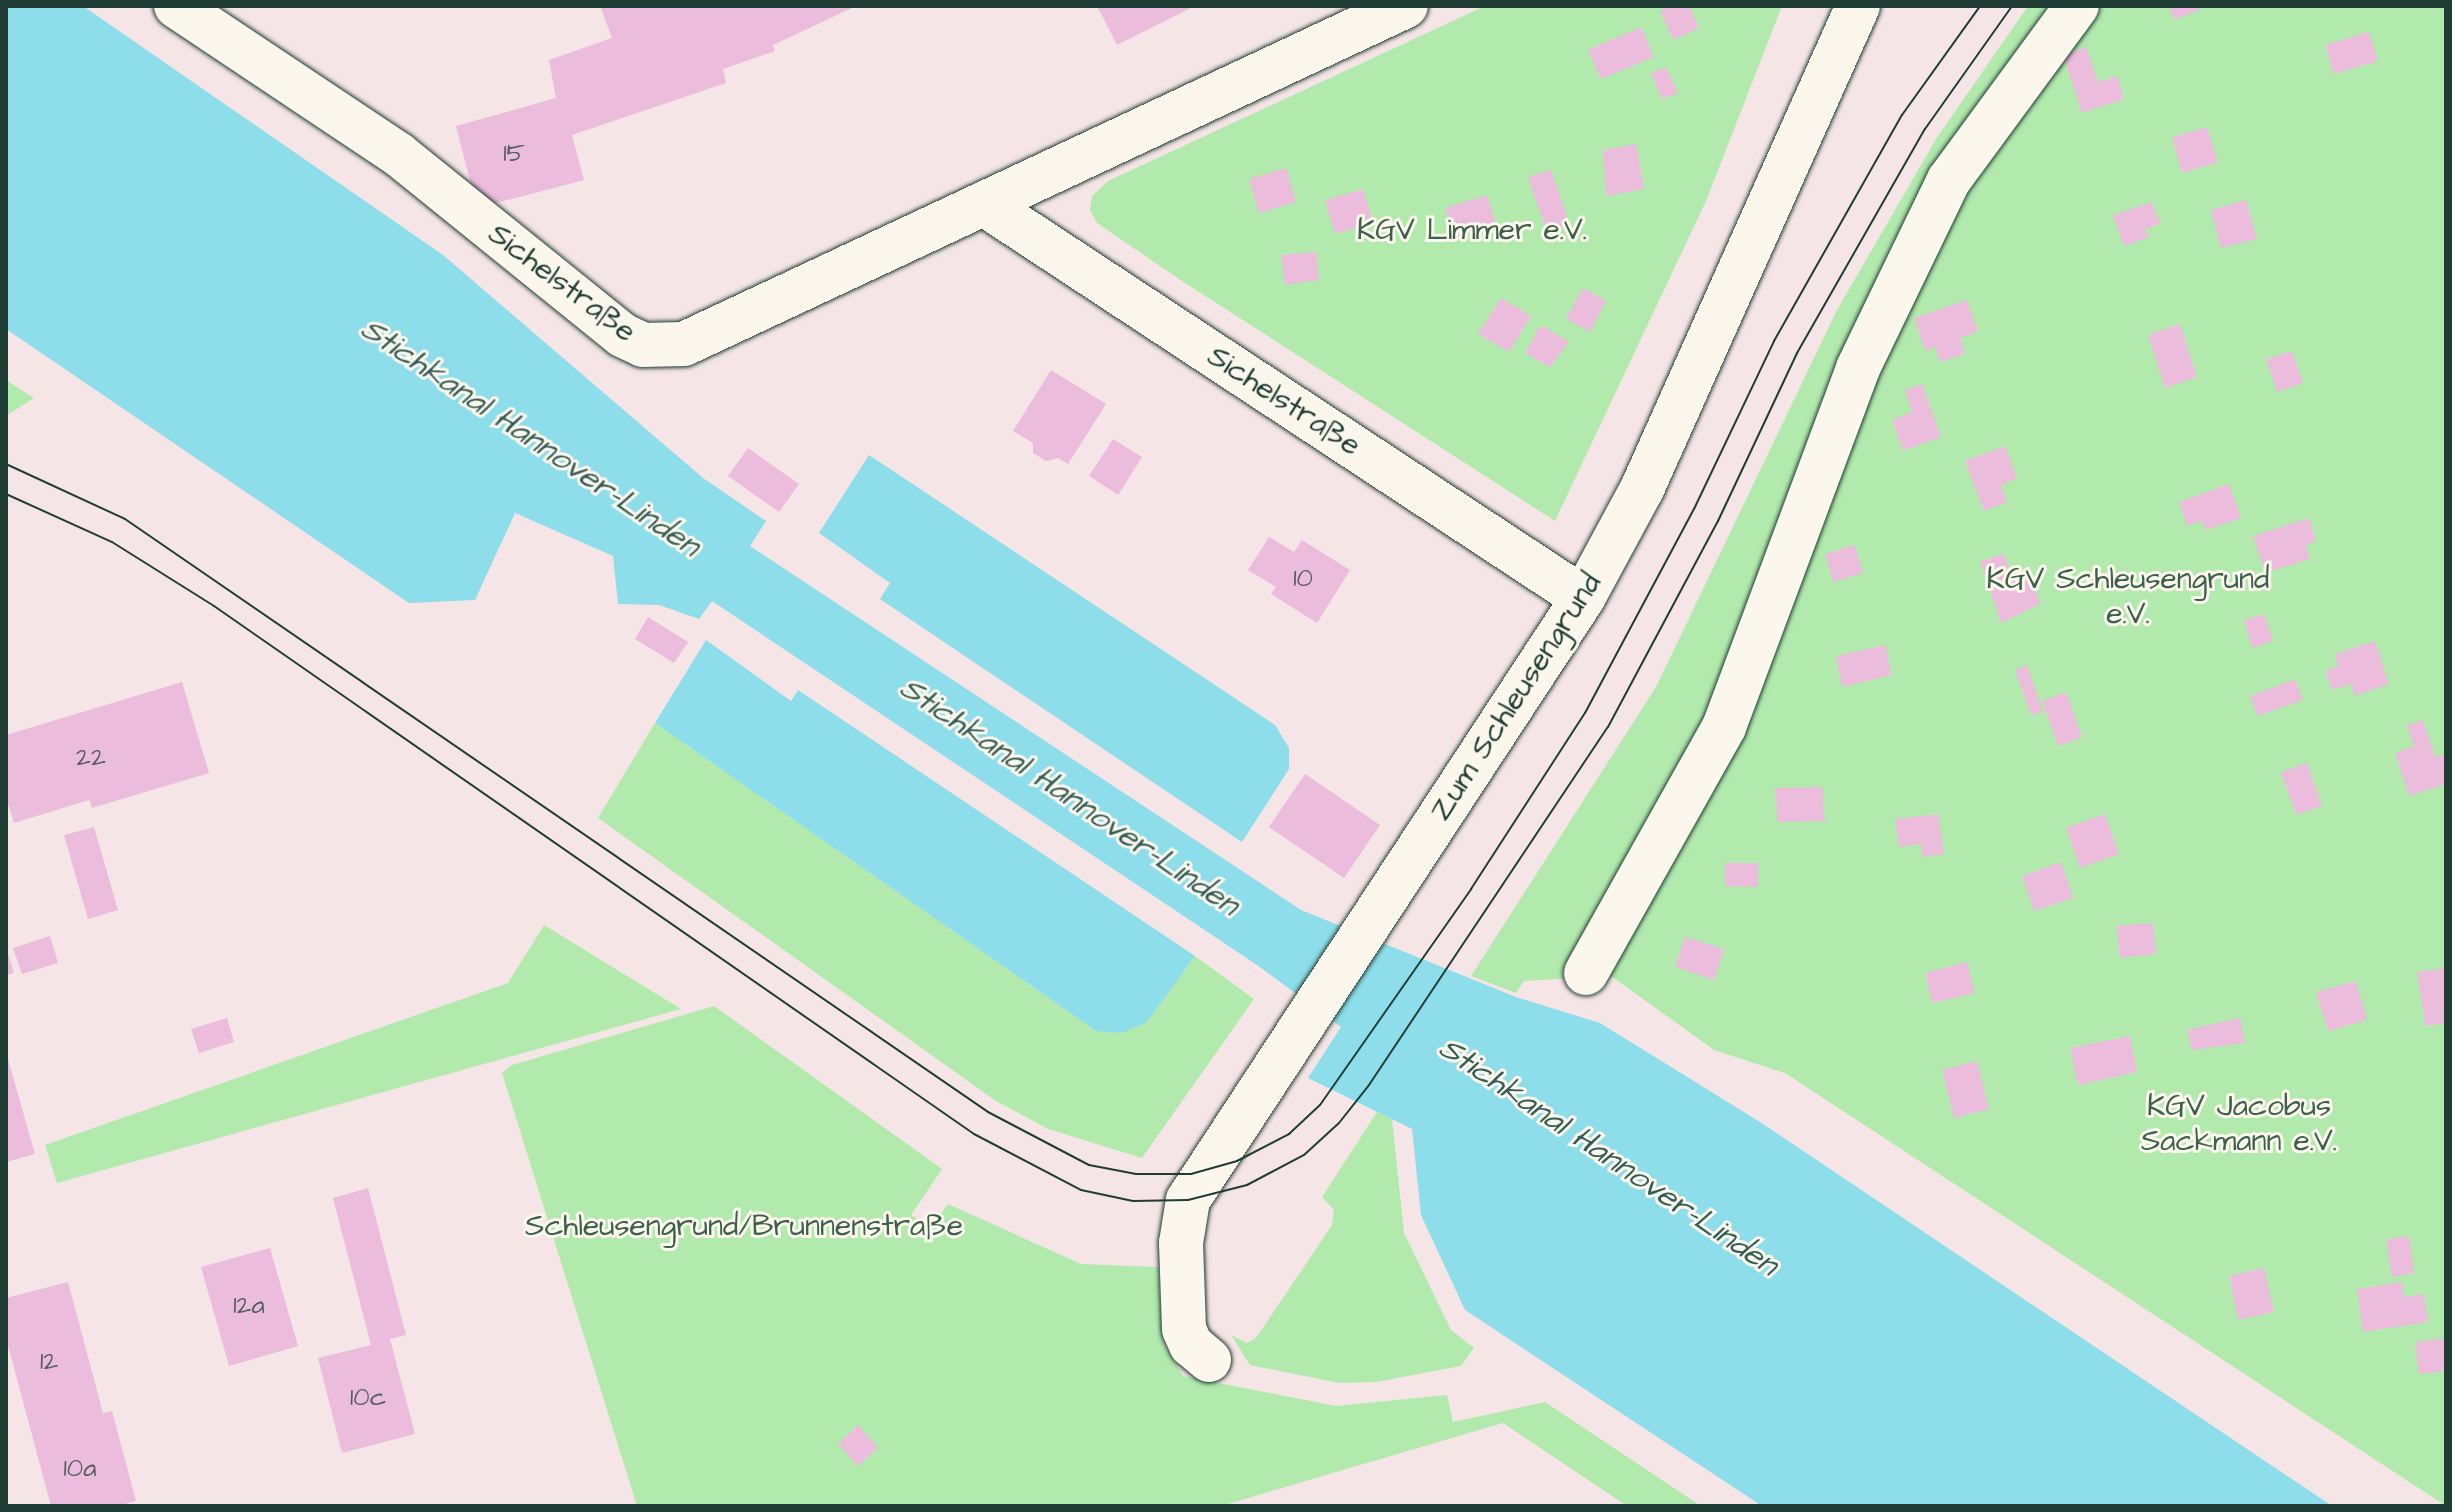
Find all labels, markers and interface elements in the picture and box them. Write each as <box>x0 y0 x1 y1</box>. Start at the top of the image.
house number: 15 <box>503 138 525 170</box>
park label: KGV Limmer e.V. <box>1357 212 1587 248</box>
street label: Sichelstraße <box>481 216 643 350</box>
water label: Stichkanal Hannover-Linden <box>353 310 707 566</box>
street label: Sichelstraße <box>1201 338 1367 464</box>
park label: KGV Schleusengrund e.V. <box>1987 561 2269 632</box>
house number: 10 <box>1293 563 1313 595</box>
street label: Zum Schleusengrund <box>1423 567 1609 827</box>
water label: Stichkanal Hannover-Linden <box>892 669 1246 925</box>
house number: 22 <box>76 742 106 774</box>
water label: Stichkanal Hannover-Linden <box>1431 1029 1785 1285</box>
park label: KGV Jacobus Sackmann e.V. <box>2141 1088 2337 1158</box>
park label: Schleusengrund/Brunnenstraße <box>525 1208 963 1244</box>
house number: 12a <box>233 1290 265 1322</box>
house number: 12 <box>40 1346 58 1378</box>
house number: 10c <box>350 1382 386 1414</box>
house number: 10a <box>64 1453 96 1485</box>

